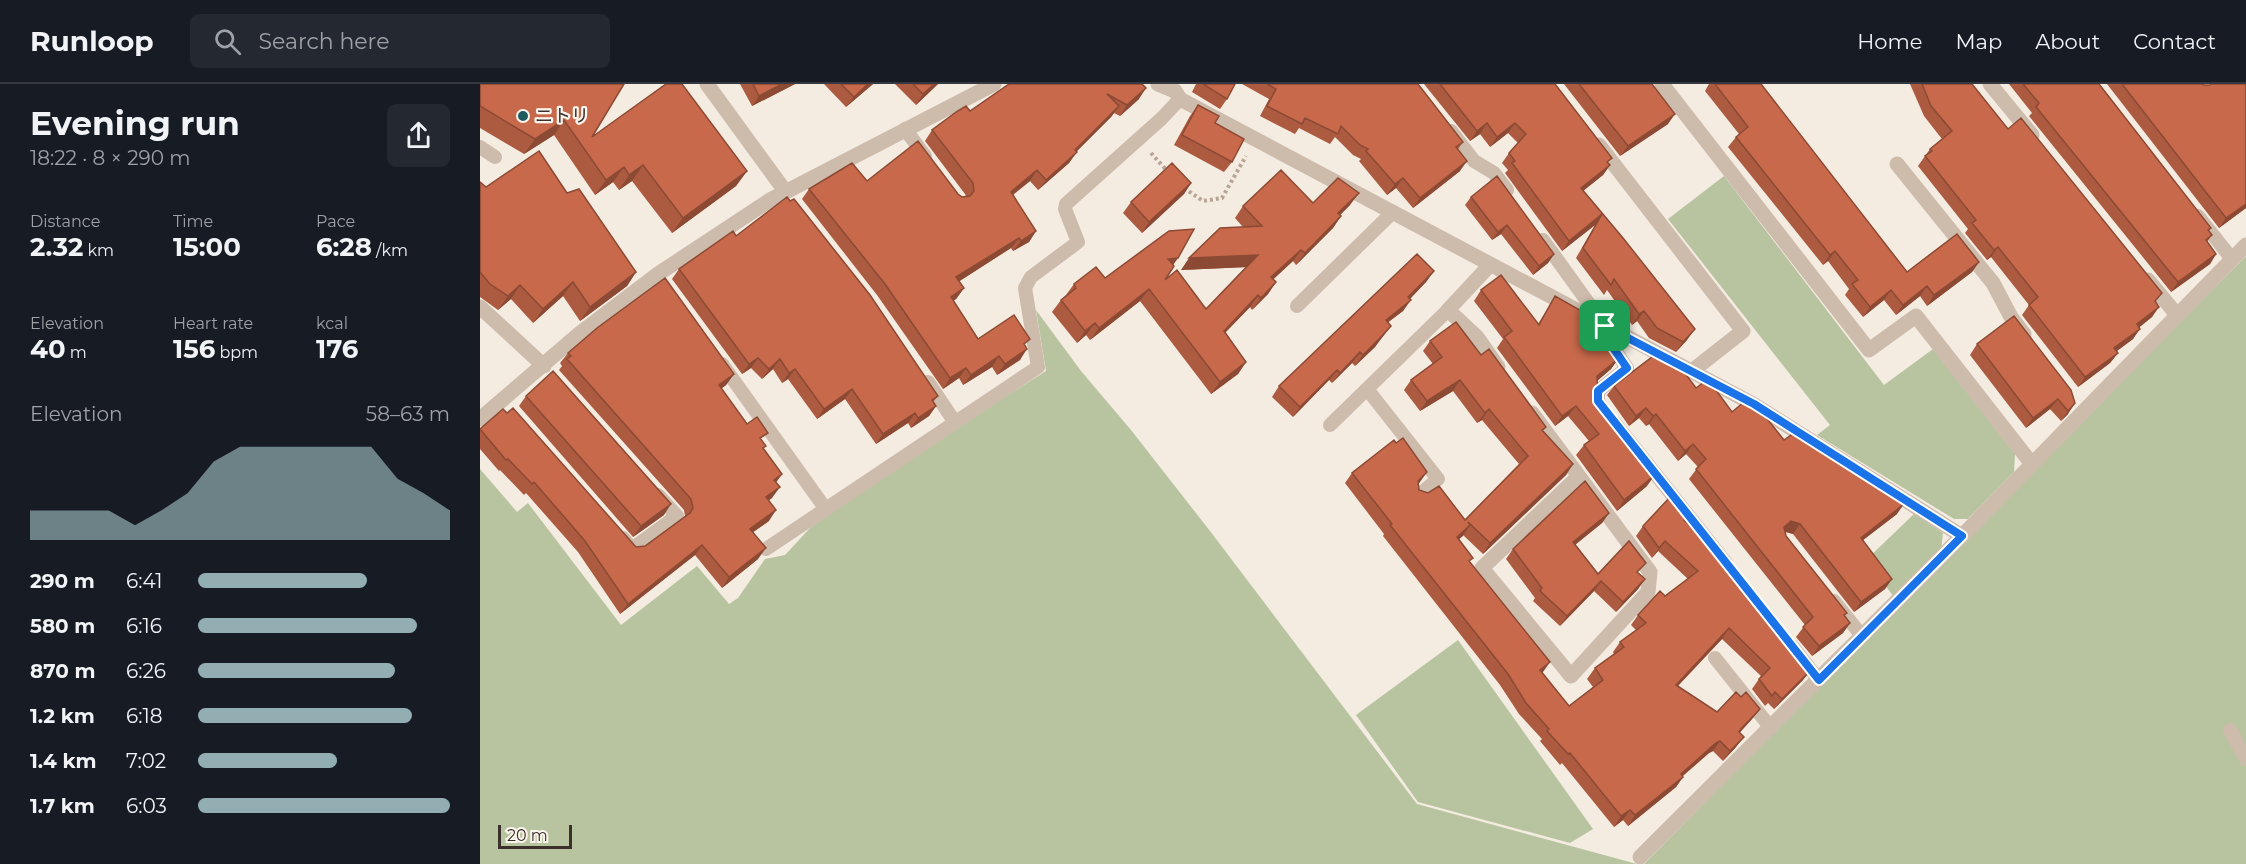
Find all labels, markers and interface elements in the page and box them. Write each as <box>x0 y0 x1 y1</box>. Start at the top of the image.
search box <box>190 14 610 68</box>
text: Runloop <box>30 24 154 58</box>
icon: search <box>211 25 244 58</box>
text: Search here <box>259 28 389 55</box>
text: Home <box>1857 29 1922 54</box>
text: Map <box>1955 29 2002 54</box>
text: About <box>2035 29 2100 54</box>
text: Contact <box>2133 29 2216 54</box>
text: Evening run <box>30 103 240 143</box>
button: share <box>387 104 450 167</box>
place label: ニトリ <box>535 105 589 127</box>
marker: ニトリ <box>516 109 530 123</box>
text: 18:22 · 8 × 290 m <box>30 146 190 170</box>
text: Distance <box>30 212 100 231</box>
text: Time <box>173 212 213 231</box>
text: Pace <box>316 212 355 231</box>
text: 2.32 <box>30 231 83 263</box>
text: 15:00 <box>173 231 241 263</box>
text: 6:28 <box>316 231 372 263</box>
text: km <box>83 241 114 260</box>
text: /km <box>372 241 408 260</box>
pin <box>1579 300 1630 351</box>
icon: arrive <box>1588 309 1621 342</box>
text: Elevation <box>30 314 104 333</box>
text: Heart rate <box>173 314 253 333</box>
text: kcal <box>316 314 348 333</box>
text: 40 <box>30 333 66 365</box>
text: 156 <box>173 333 215 365</box>
text: 176 <box>316 333 358 365</box>
text: m <box>66 343 87 362</box>
text: bpm <box>215 343 258 362</box>
text: Elevation <box>30 402 122 426</box>
text: 58–63 m <box>366 402 450 426</box>
text: 290 m <box>30 569 95 593</box>
text: 6:41 <box>126 569 162 593</box>
text: 580 m <box>30 614 95 638</box>
text: 6:16 <box>126 614 162 638</box>
text: 870 m <box>30 659 95 683</box>
text: 6:26 <box>126 659 166 683</box>
text: 1.2 km <box>30 704 95 728</box>
text: 6:18 <box>126 704 162 728</box>
text: 1.4 km <box>30 749 97 773</box>
text: 7:02 <box>126 749 166 773</box>
text: 1.7 km <box>30 794 95 818</box>
text: 6:03 <box>126 794 167 818</box>
scale bar <box>498 822 572 850</box>
text: 20 m <box>507 826 548 845</box>

